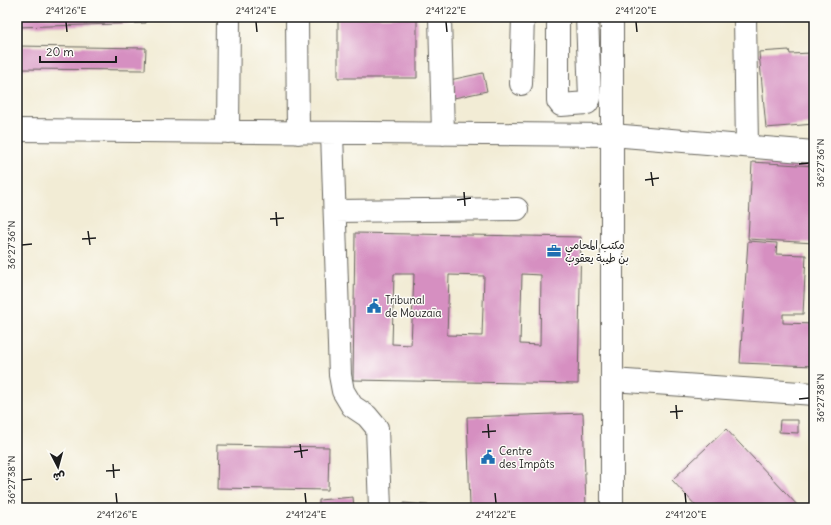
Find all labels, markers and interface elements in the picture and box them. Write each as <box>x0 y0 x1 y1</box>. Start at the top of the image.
text: 2°41'26"E <box>46 4 86 17</box>
text: 2°41'24"E <box>236 4 276 17</box>
text: 2°41'22"E <box>426 4 466 17</box>
text: 2°41'20"E <box>615 4 657 17</box>
scale bar <box>40 38 116 64</box>
text: 20 m <box>46 44 74 59</box>
text: 36°27'36"N <box>814 139 827 187</box>
text: 36°27'36"N <box>5 221 18 269</box>
place label: مكتب المحامي بن طيبة يعقوب <box>565 238 629 266</box>
office icon: مكتب المحامي بن طيبة يعقوب <box>546 243 562 259</box>
place label: Tribunal de Mouzaïa <box>385 293 442 320</box>
public building icon: Tribunal de Mouzaïa <box>366 298 382 314</box>
text: 36°27'38"N <box>814 374 827 422</box>
place label: Centre des Impôts <box>499 444 554 471</box>
north arrow <box>38 447 78 487</box>
public building icon: Centre des Impôts <box>480 449 496 465</box>
text: 36°27'38"N <box>5 456 18 504</box>
text: ش <box>52 469 66 485</box>
text: 2°41'26"E <box>97 508 137 521</box>
text: 2°41'24"E <box>286 508 326 521</box>
text: 2°41'22"E <box>476 508 516 521</box>
text: 2°41'20"E <box>665 508 707 521</box>

